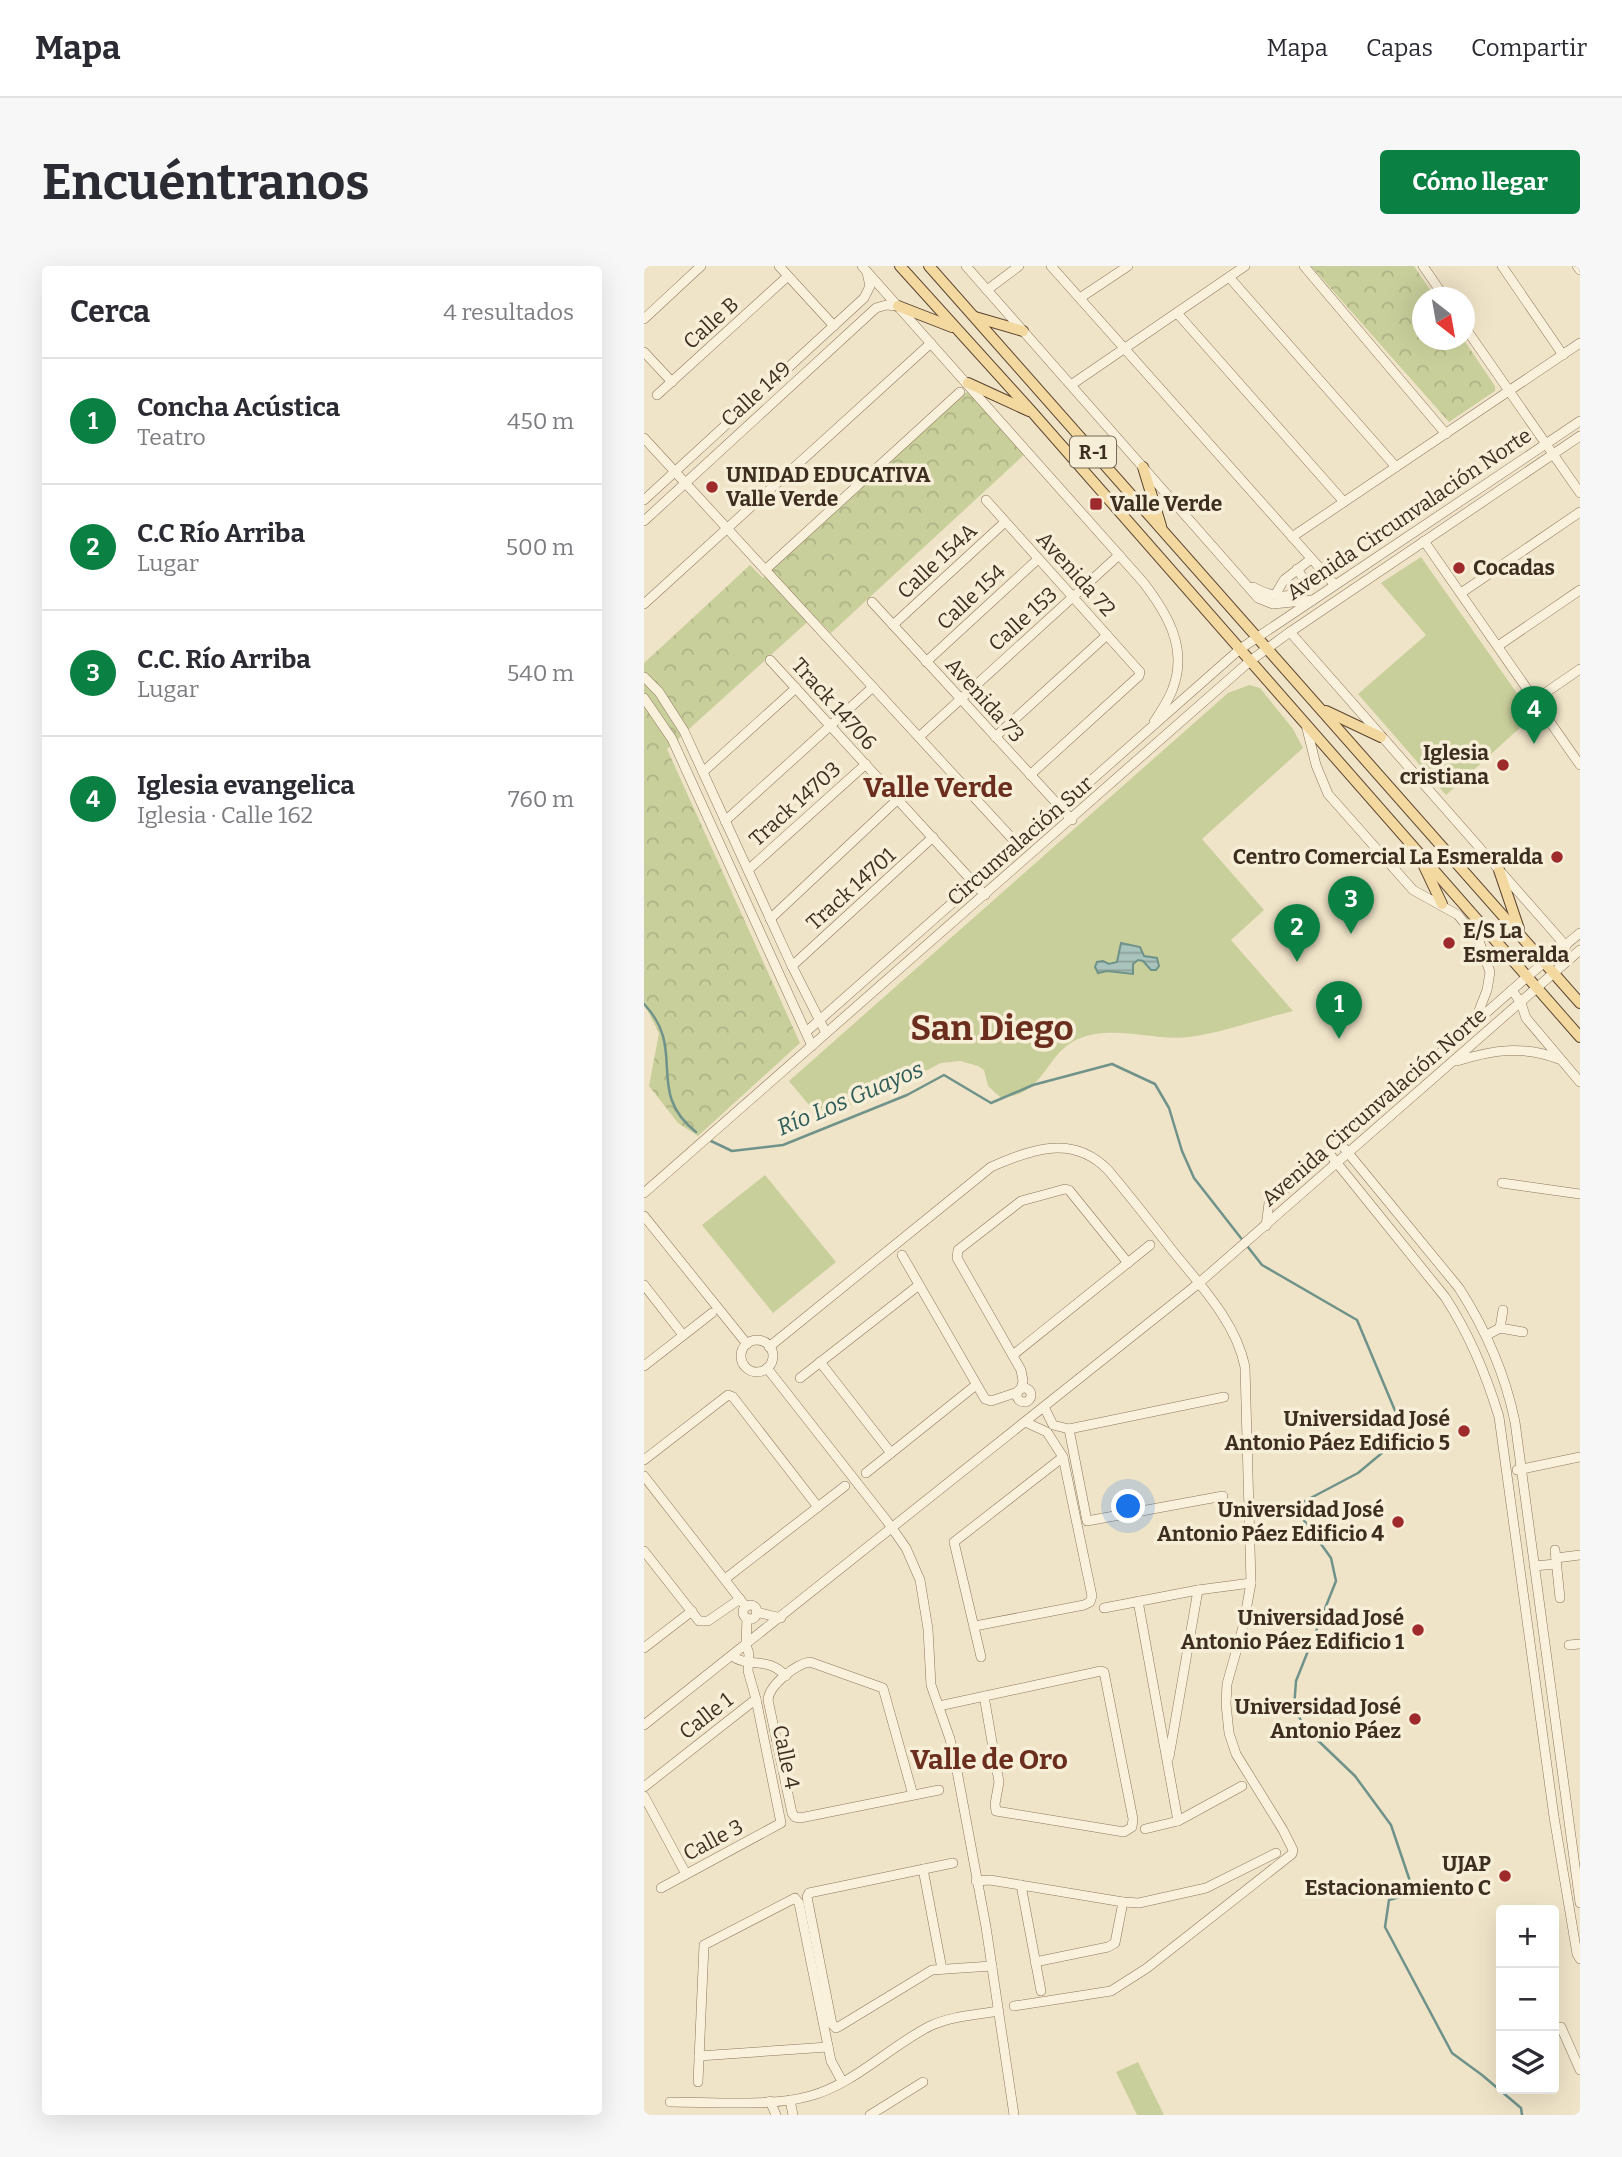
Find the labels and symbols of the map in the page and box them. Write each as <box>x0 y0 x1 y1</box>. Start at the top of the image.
north arrow <box>1412 287 1475 350</box>
street label: Calle B <box>678 291 744 355</box>
street label: Calle 149 <box>716 356 796 432</box>
street label: Avenida Circunvalación Norte <box>1282 422 1536 606</box>
road number: R-1 <box>1070 436 1116 468</box>
place label: UNIDAD EDUCATIVA Valle Verde <box>726 462 930 512</box>
marker: UNIDAD EDUCATIVA Valle Verde <box>704 479 720 495</box>
place label: Valle Verde <box>1110 491 1222 517</box>
marker: Valle Verde <box>1088 496 1104 512</box>
street label: Calle 154A <box>892 518 982 604</box>
street label: Avenida 72 <box>1031 526 1121 622</box>
place label: Cocadas <box>1473 555 1555 581</box>
street label: Calle 154 <box>932 559 1010 635</box>
marker: Cocadas <box>1451 560 1467 576</box>
street label: Calle 153 <box>983 581 1063 657</box>
street label: Avenida 73 <box>940 652 1030 748</box>
street label: Track 14706 <box>786 653 882 755</box>
pin: 4 <box>1511 686 1557 744</box>
place label: Iglesia cristiana <box>1400 740 1489 790</box>
street label: Track 14703 <box>744 756 846 852</box>
marker: Iglesia cristiana <box>1495 757 1511 773</box>
district label: Valle Verde <box>863 771 1013 804</box>
street label: Circunvalación Sur <box>942 771 1098 911</box>
street label: Track 14701 <box>801 842 901 936</box>
place label: Centro Comercial La Esmeralda <box>1233 844 1543 870</box>
marker: Centro Comercial La Esmeralda <box>1549 849 1565 865</box>
pin: 3 <box>1328 876 1374 934</box>
pin: 2 <box>1274 904 1320 962</box>
place label: E/S La Esmeralda <box>1463 918 1569 968</box>
marker: E/S La Esmeralda <box>1441 935 1457 951</box>
pin: 1 <box>1316 981 1362 1039</box>
street label: Avenida Circunvalación Norte <box>1256 1002 1492 1212</box>
district label: San Diego <box>910 1007 1074 1049</box>
water label: Río Los Guayos <box>773 1055 927 1141</box>
place label: Universidad José Antonio Páez Edificio 5 <box>1224 1406 1450 1456</box>
marker: Universidad José Antonio Páez Edificio 5 <box>1456 1423 1472 1439</box>
your location <box>1111 1489 1145 1523</box>
place label: Universidad José Antonio Páez Edificio 4 <box>1157 1497 1384 1547</box>
marker: Universidad José Antonio Páez Edificio 4 <box>1390 1514 1406 1530</box>
place label: Universidad José Antonio Páez Edificio 1 <box>1181 1605 1404 1655</box>
marker: Universidad José Antonio Páez Edificio 1 <box>1410 1622 1426 1638</box>
street label: Calle 1 <box>674 1687 738 1745</box>
place label: Universidad José Antonio Páez <box>1234 1694 1401 1744</box>
marker: Universidad José Antonio Páez <box>1407 1711 1423 1727</box>
street label: Calle 4 <box>767 1723 805 1791</box>
district label: Valle de Oro <box>910 1743 1068 1776</box>
street label: Calle 3 <box>678 1813 748 1867</box>
place label: UJAP Estacionamiento C <box>1305 1851 1491 1901</box>
marker: UJAP Estacionamiento C <box>1497 1868 1513 1884</box>

